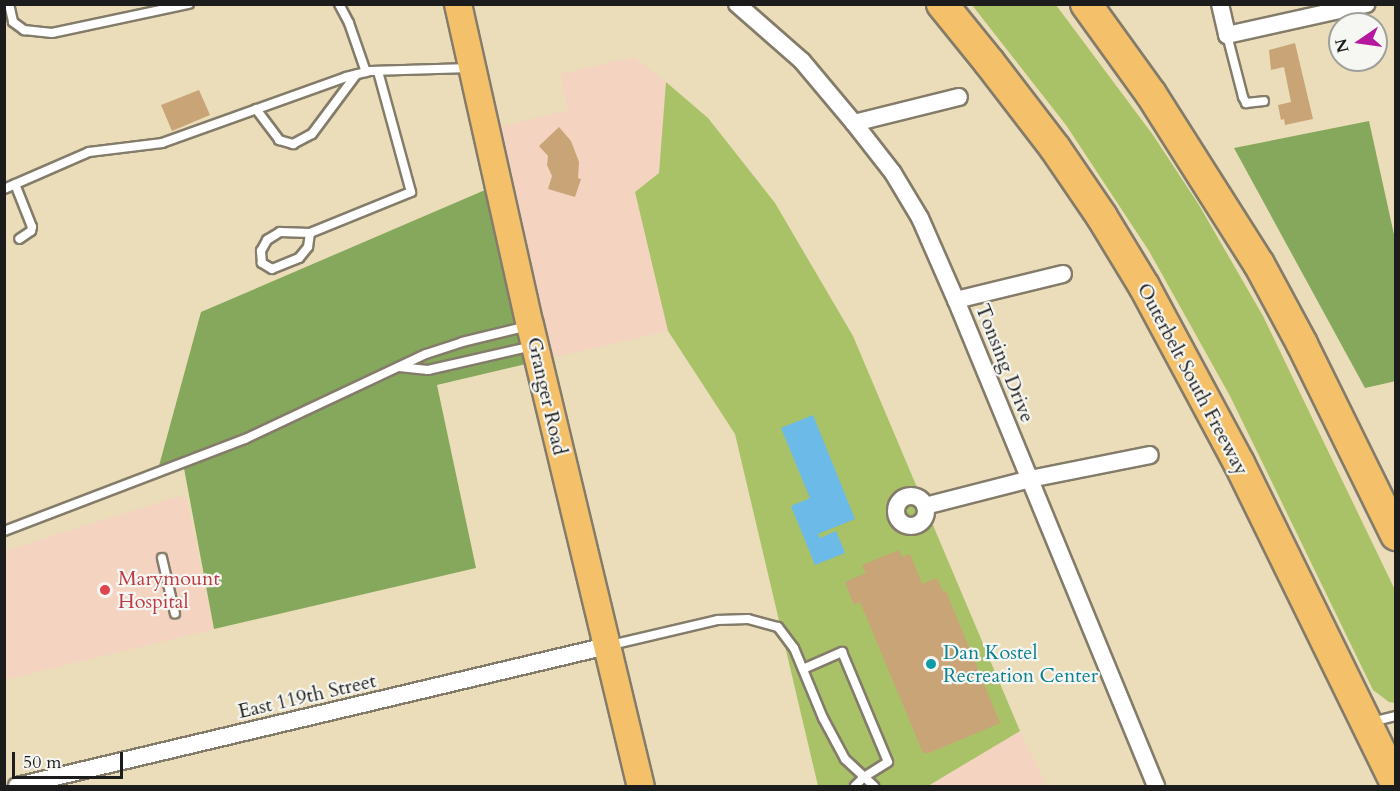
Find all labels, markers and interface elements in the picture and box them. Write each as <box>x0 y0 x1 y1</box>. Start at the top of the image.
north arrow <box>1328 12 1388 72</box>
text: N <box>1330 36 1355 55</box>
street label: Outerbelt South Freeway <box>1132 279 1254 479</box>
street label: Tonsing Drive <box>970 300 1040 426</box>
street label: Granger Road <box>522 335 572 457</box>
place label: Marymount Hospital <box>118 566 220 613</box>
marker: Marymount Hospital <box>96 581 114 599</box>
place label: Dan Kostel Recreation Center <box>943 640 1098 687</box>
marker: Dan Kostel Recreation Center <box>924 657 938 671</box>
street label: East 119th Street <box>236 668 378 724</box>
scale bar <box>15 740 126 778</box>
text: 50 m <box>23 750 62 775</box>

